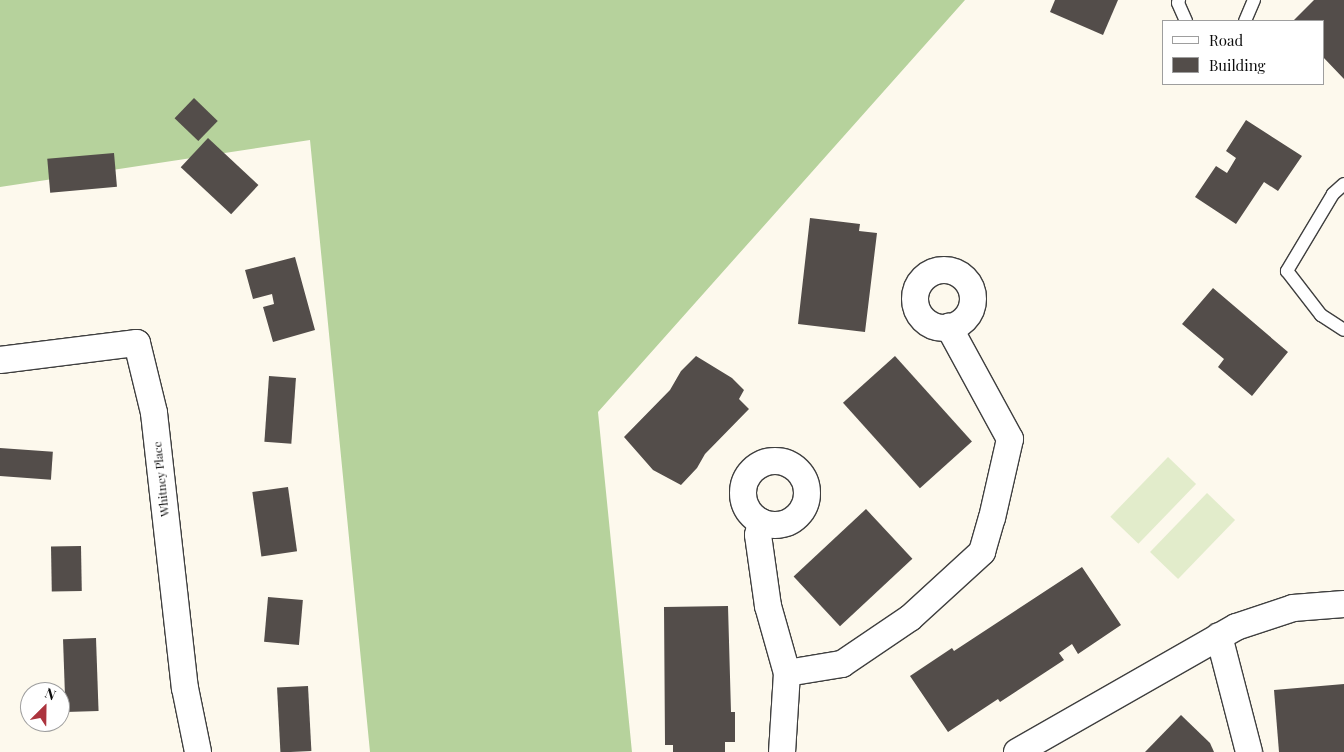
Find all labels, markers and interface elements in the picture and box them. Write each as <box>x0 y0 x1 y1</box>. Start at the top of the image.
legend <box>1162 20 1324 85</box>
text: Road <box>1209 30 1243 50</box>
text: Building <box>1209 55 1265 75</box>
street label: Whitney Place <box>150 440 172 518</box>
north arrow <box>20 682 70 732</box>
text: N <box>42 683 59 704</box>

